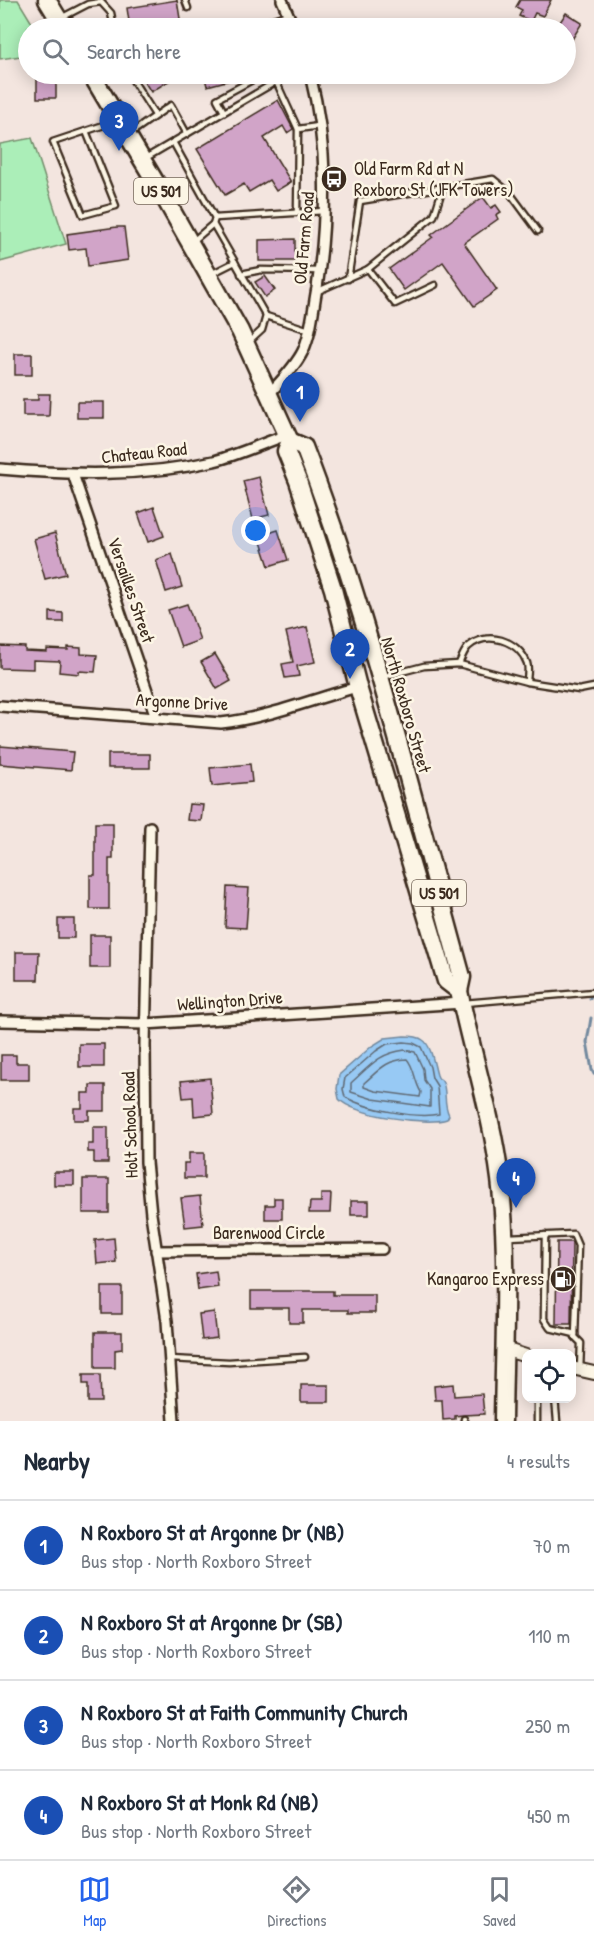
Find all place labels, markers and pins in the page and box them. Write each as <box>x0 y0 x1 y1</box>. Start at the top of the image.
pin: 3 <box>100 102 138 151</box>
place label: Old Farm Rd at N Roxboro St (JFK Towers) <box>354 156 514 202</box>
bus stop icon: Old Farm Rd at N Roxboro St (JFK Towers) <box>319 164 349 194</box>
pin: 1 <box>280 372 320 422</box>
pin: 2 <box>330 630 370 679</box>
pin: 4 <box>496 1158 536 1208</box>
fuel station icon: Kangaroo Express <box>548 1264 578 1294</box>
place label: Kangaroo Express <box>427 1266 544 1291</box>

